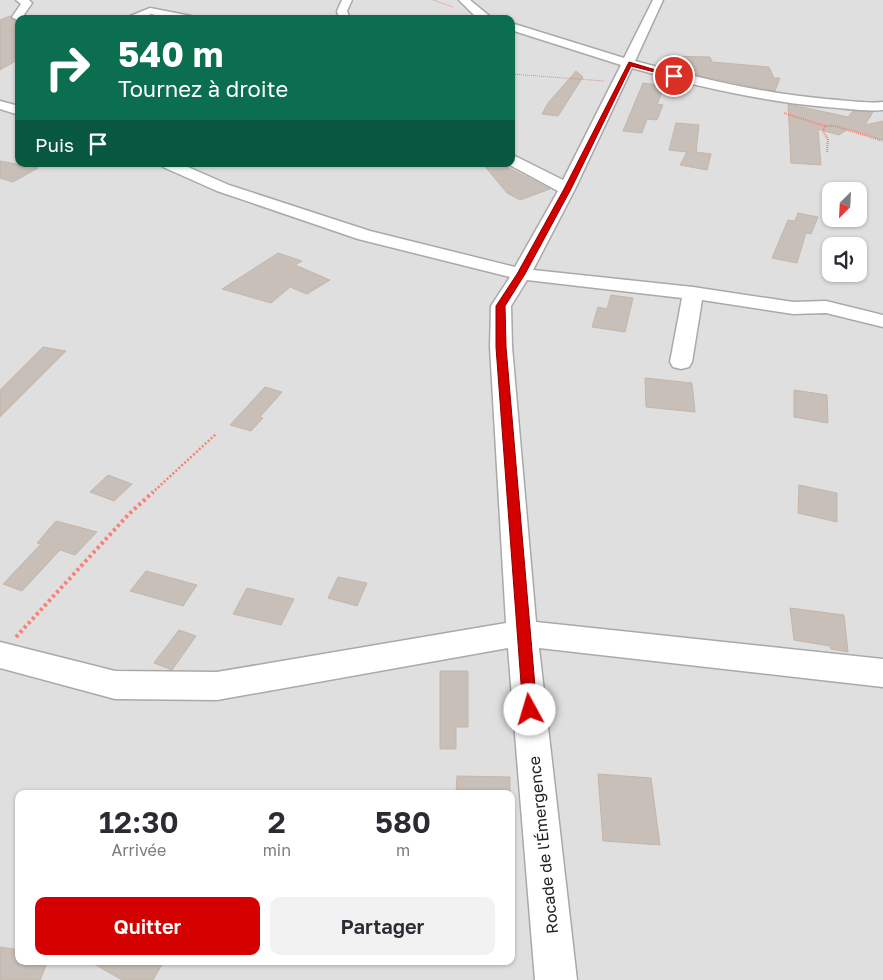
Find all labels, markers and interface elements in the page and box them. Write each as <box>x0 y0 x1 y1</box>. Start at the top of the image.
text: 540 m <box>118 33 223 75</box>
icon: right <box>35 35 100 100</box>
pin <box>653 55 695 97</box>
icon: arrive <box>660 62 688 90</box>
text: Tournez à droite <box>118 75 288 102</box>
icon: arrive <box>84 130 112 158</box>
text: Puis <box>35 133 74 156</box>
north arrow <box>822 182 868 228</box>
map controls <box>822 182 867 282</box>
button: sound <box>822 237 867 282</box>
position arrow <box>503 683 555 735</box>
street label: Rocade de l'Émergence <box>524 755 562 935</box>
text: 12:30 <box>99 804 179 840</box>
text: 2 <box>268 804 286 840</box>
text: 580 <box>375 804 431 840</box>
text: Arrivée <box>111 840 166 860</box>
text: min <box>263 840 291 860</box>
text: m <box>396 840 410 860</box>
button: Quitter <box>35 897 260 955</box>
button: Partager <box>270 897 495 955</box>

